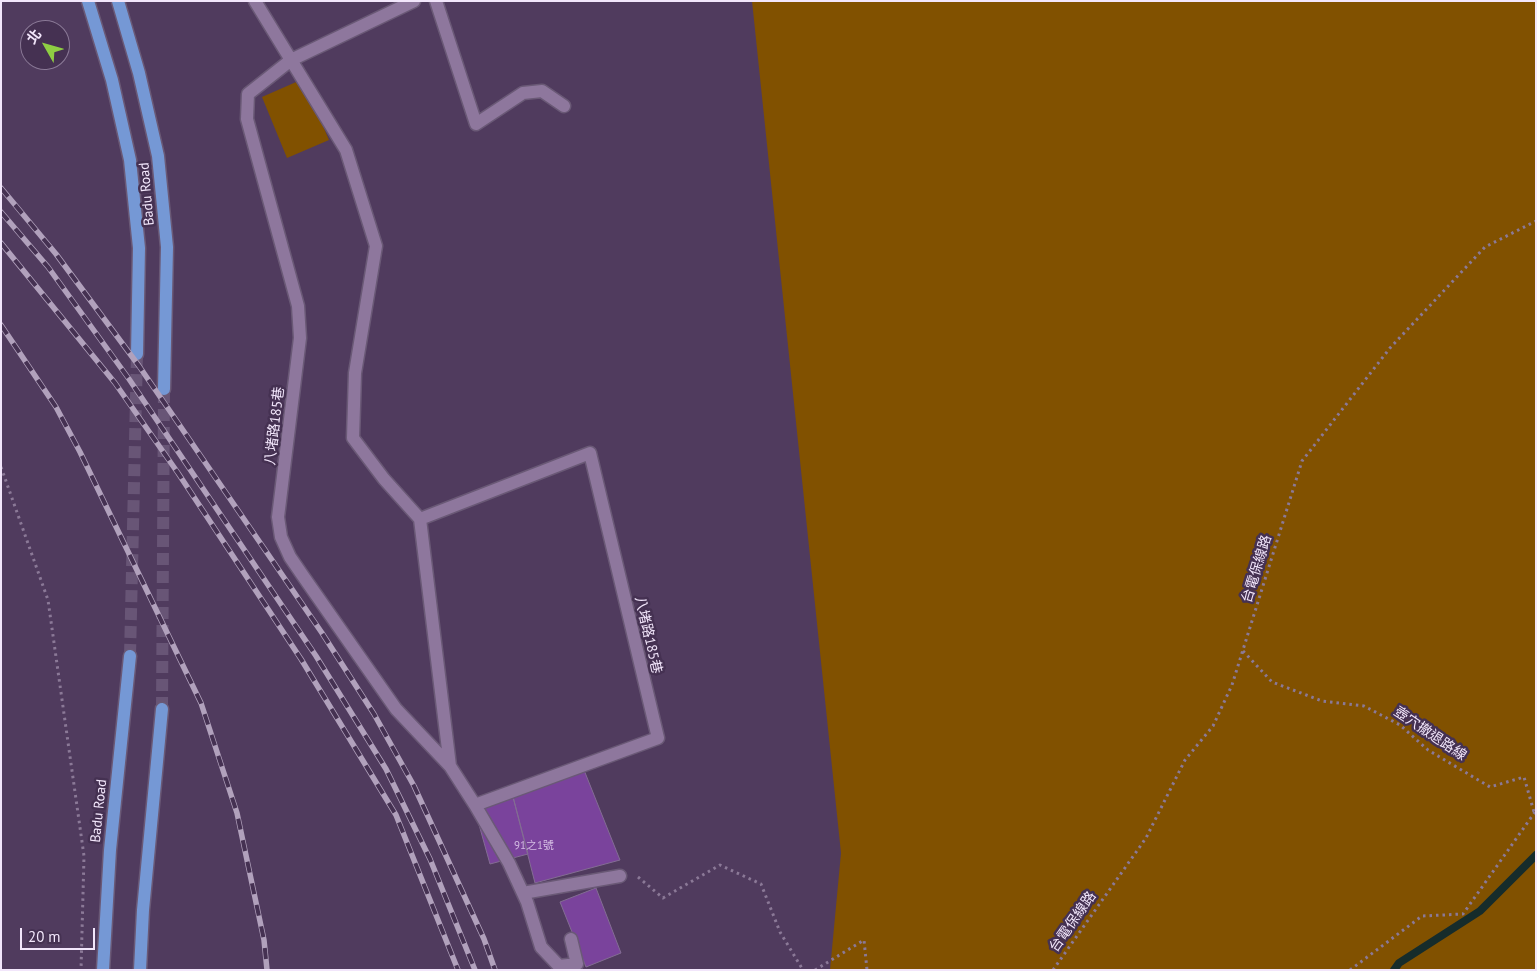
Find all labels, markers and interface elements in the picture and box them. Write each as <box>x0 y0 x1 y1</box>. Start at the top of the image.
north arrow <box>20 20 70 70</box>
text: 北 <box>23 25 45 47</box>
street label: Badu Road <box>136 162 158 226</box>
street label: 八堵路185巷 <box>262 386 288 466</box>
street label: 台電保線路 <box>1239 533 1275 605</box>
street label: 八堵路185巷 <box>631 595 665 675</box>
street label: 壺穴撤退路線 <box>1390 704 1470 764</box>
street label: Badu Road <box>87 779 111 843</box>
house number: 91之1號 <box>514 839 554 853</box>
street label: 台電保線路 <box>1046 889 1100 955</box>
scale bar <box>22 918 98 950</box>
text: 20 m <box>28 927 61 946</box>

